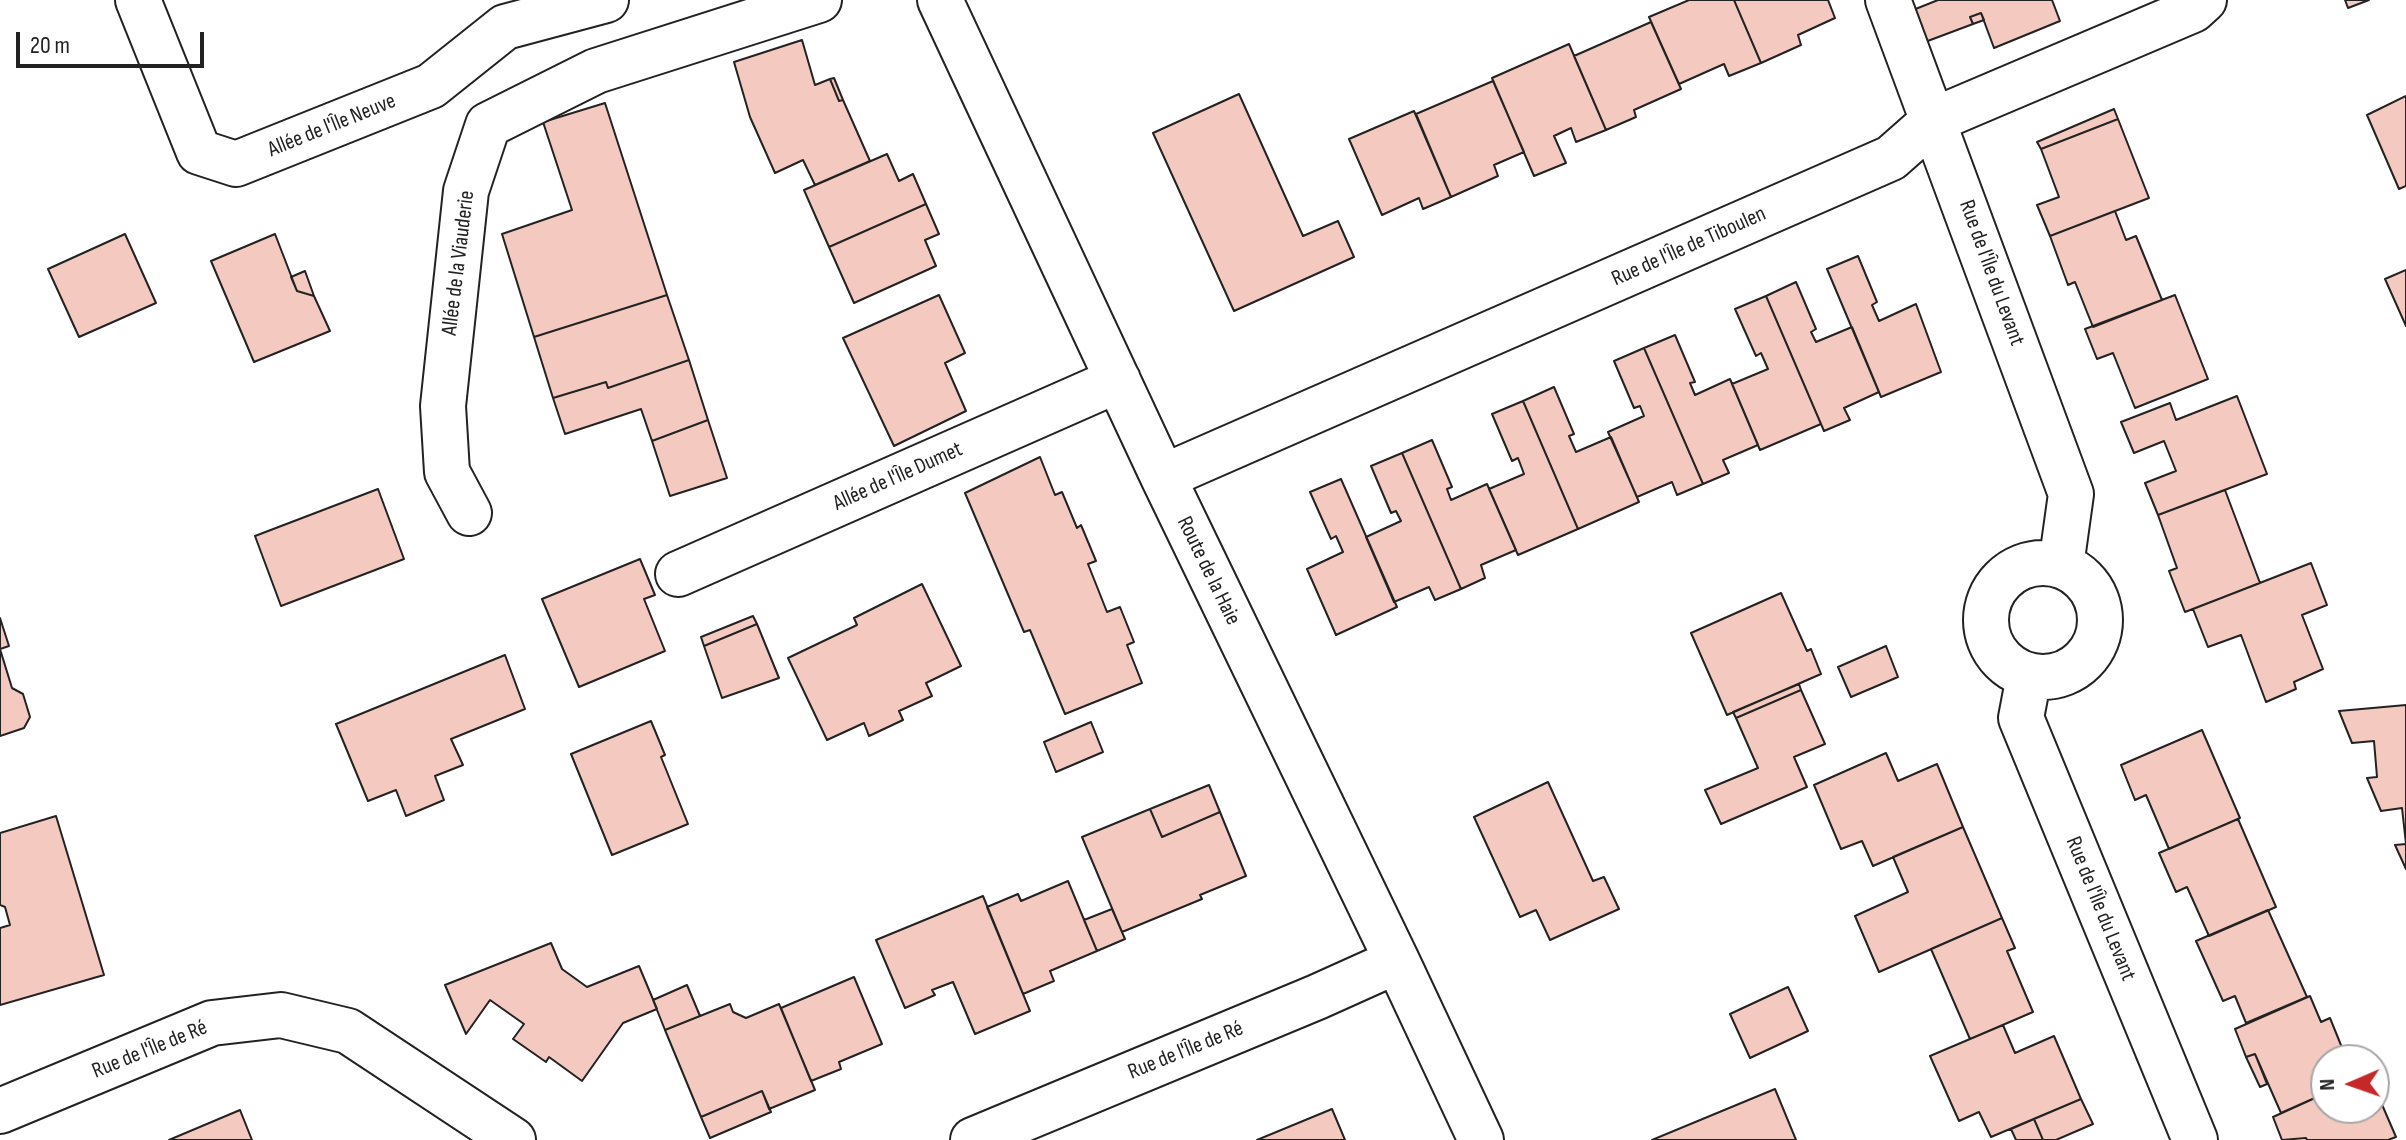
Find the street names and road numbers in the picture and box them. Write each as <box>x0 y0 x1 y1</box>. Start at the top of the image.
street label: Allée de l'Île Neuve <box>264 88 400 164</box>
street label: Allée de la Viauderie <box>437 189 481 337</box>
street label: Rue de l'Île du Levant <box>1952 197 2030 349</box>
street label: Rue de l'Île de Tiboulen <box>1608 201 1770 293</box>
street label: Allée de l'Île Dumet <box>829 437 967 517</box>
street label: Route de la Haie <box>1170 513 1246 629</box>
street label: Rue de l'Île du Levant <box>2059 833 2141 985</box>
street label: Rue de l'Île de Ré <box>89 1015 211 1085</box>
street label: Rue de l'Île de Ré <box>1125 1016 1247 1086</box>

